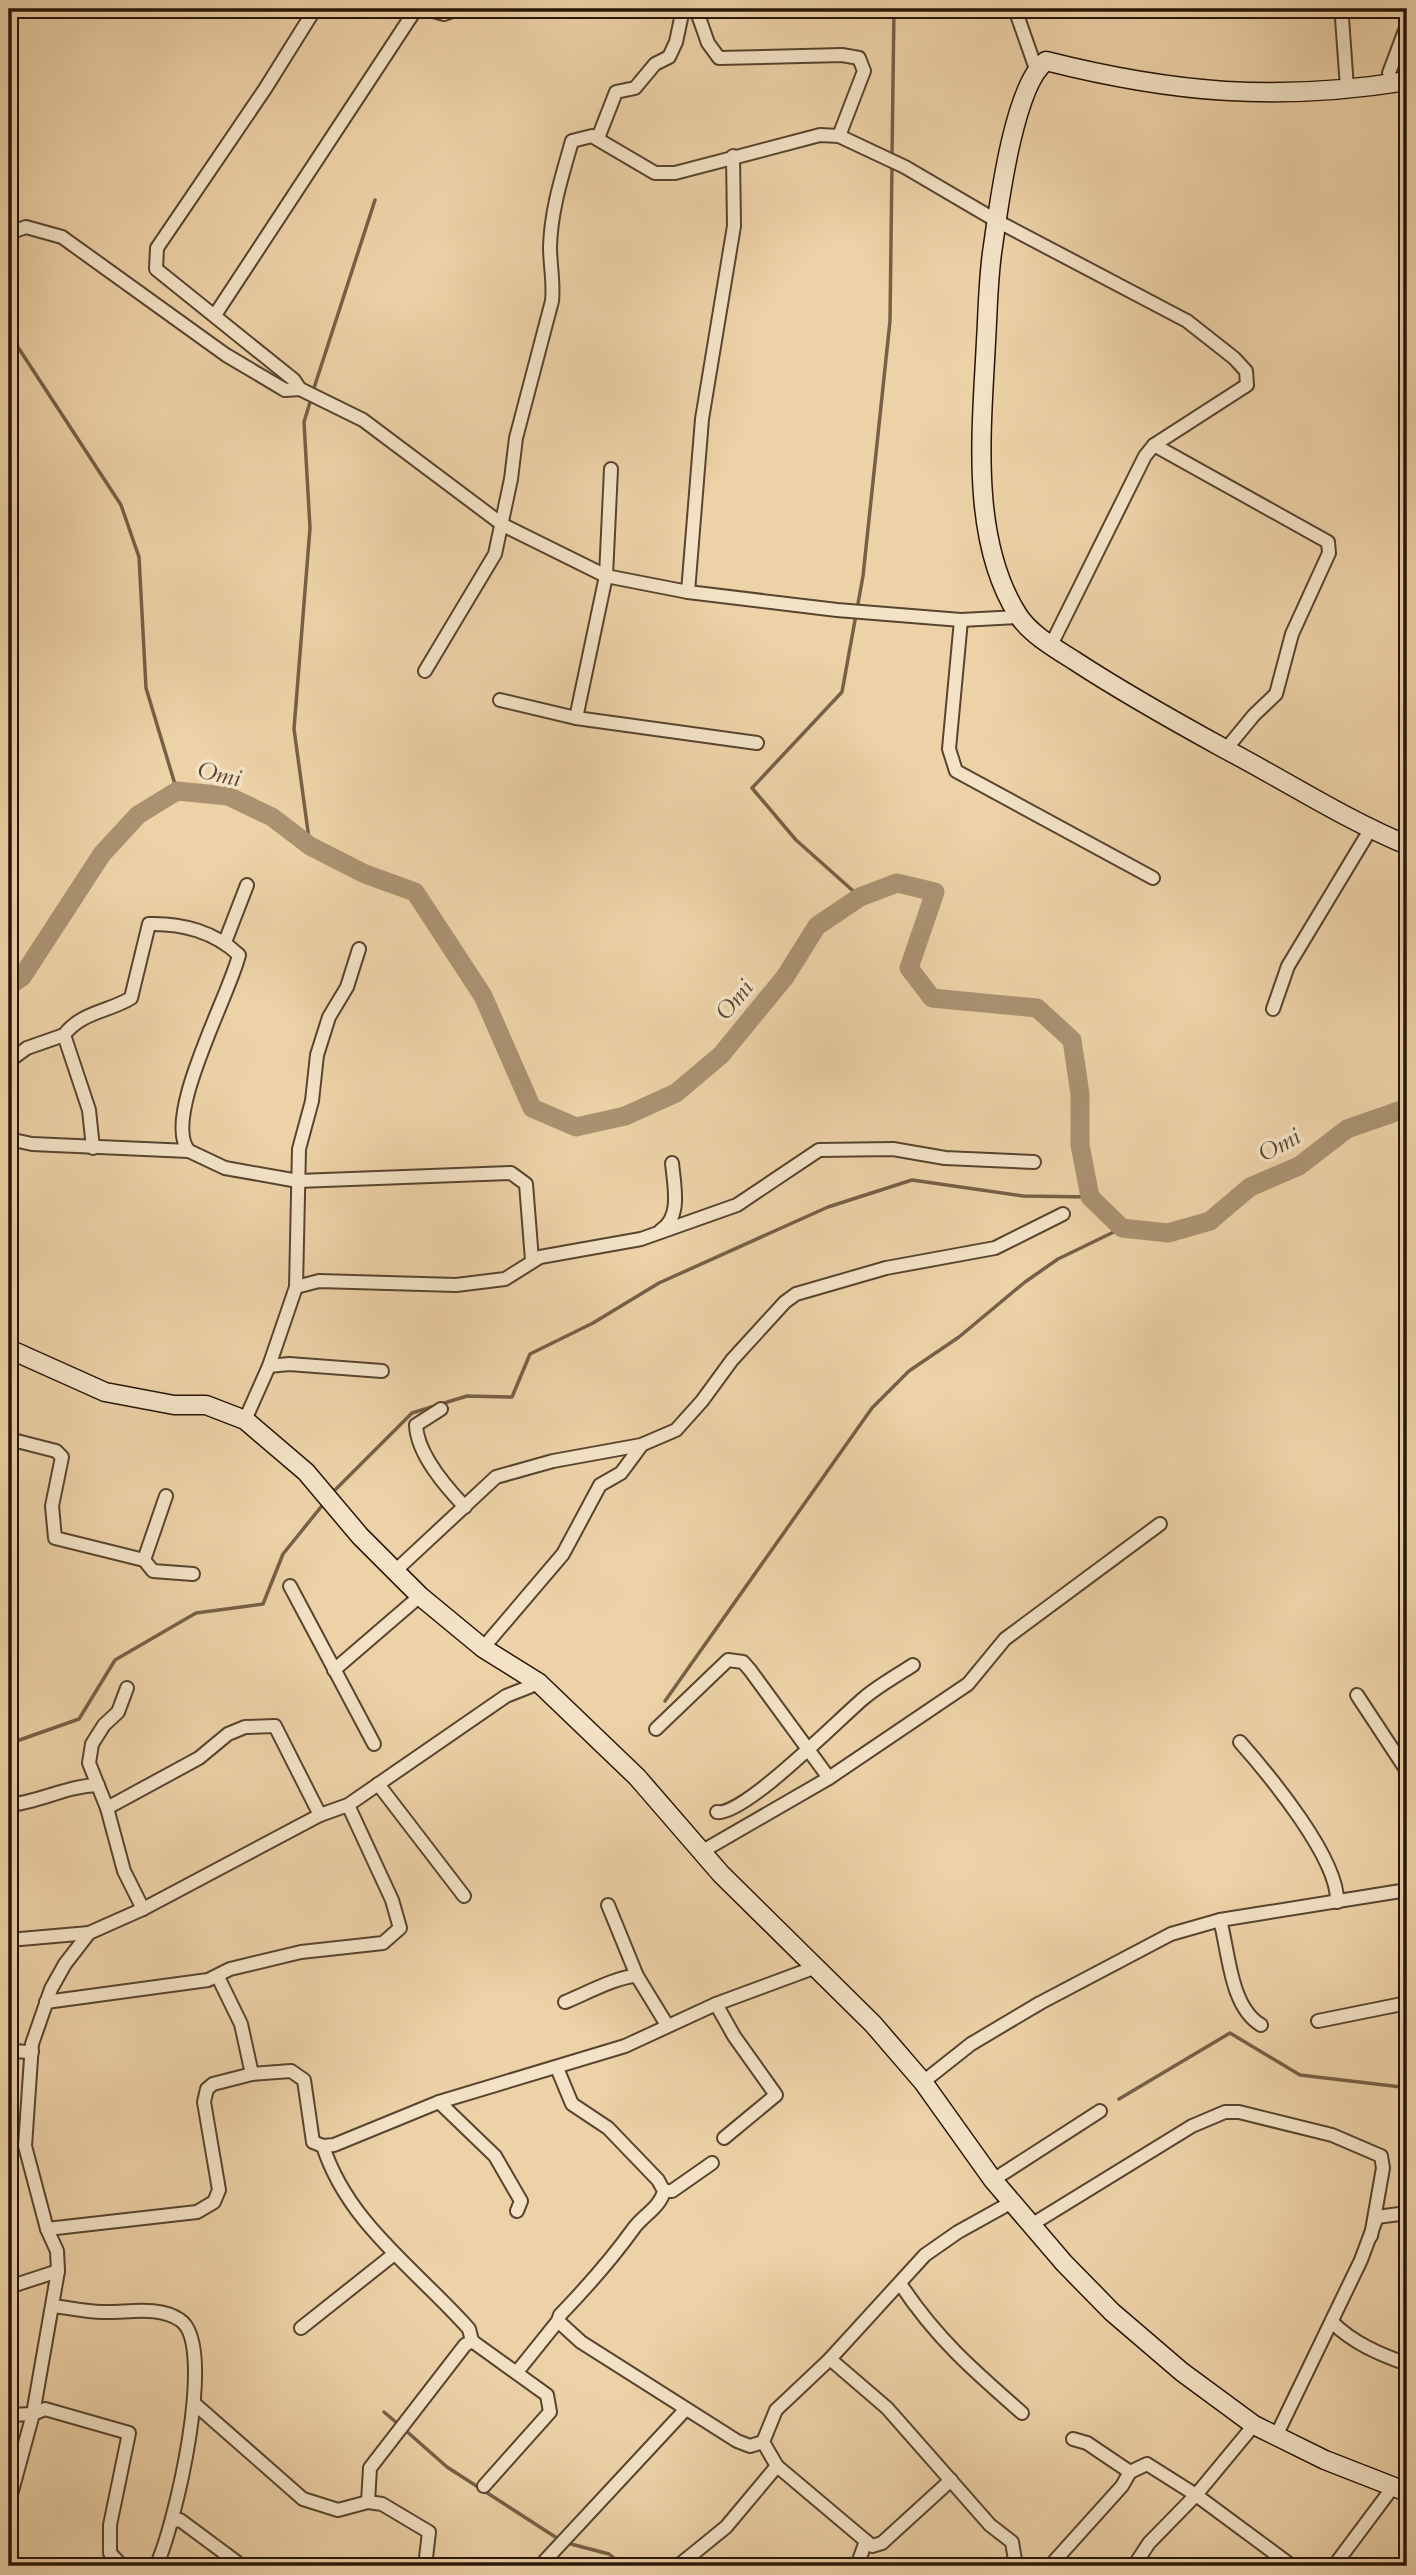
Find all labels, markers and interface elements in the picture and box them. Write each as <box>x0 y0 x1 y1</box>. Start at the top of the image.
water label: Omi <box>194 754 244 795</box>
water label: Omi <box>708 973 761 1028</box>
water label: Omi <box>1252 1120 1307 1171</box>

